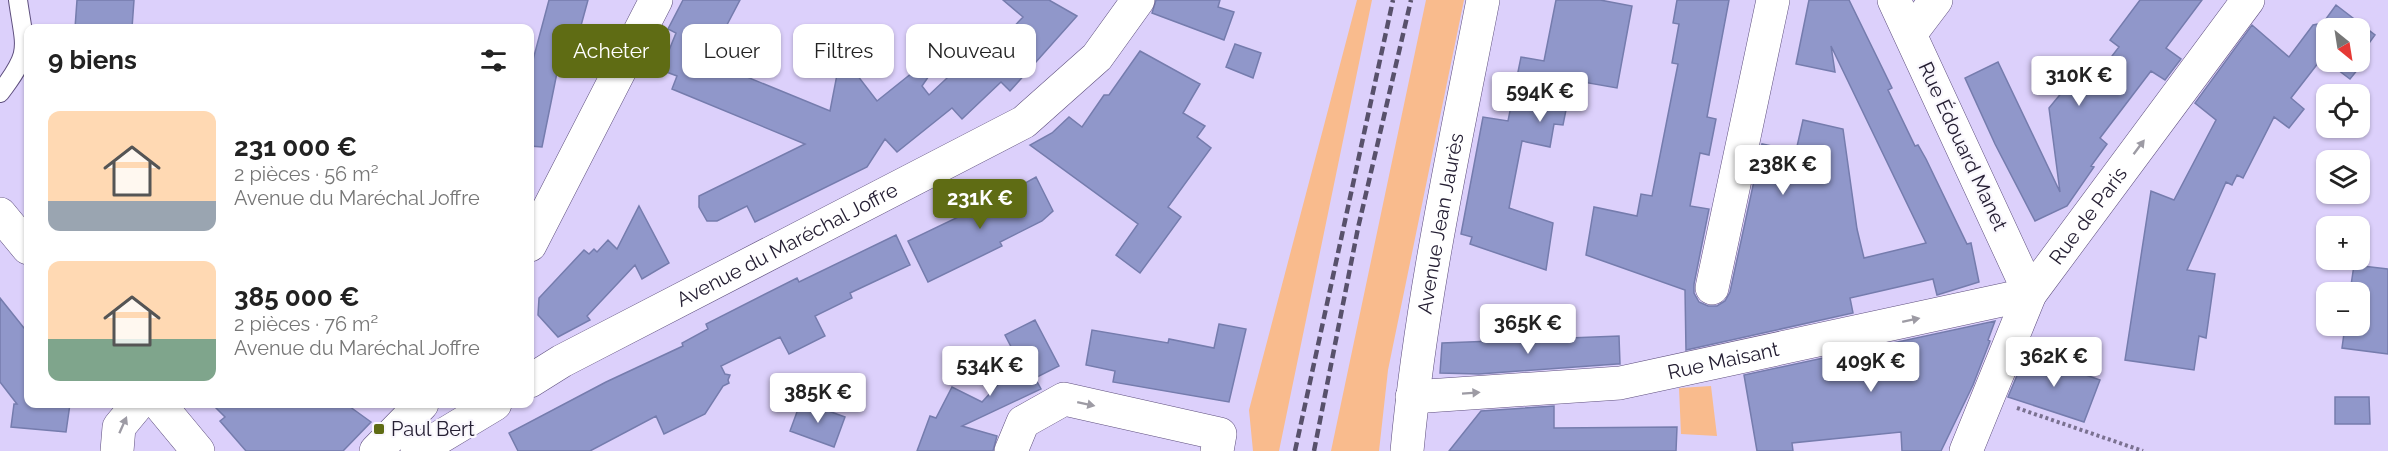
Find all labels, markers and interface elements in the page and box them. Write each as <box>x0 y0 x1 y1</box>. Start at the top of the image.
north arrow <box>2316 18 2370 72</box>
map controls <box>2316 18 2370 336</box>
chip: Acheter <box>552 24 670 78</box>
chip: Louer <box>682 24 781 78</box>
chip: Filtres <box>793 24 894 78</box>
chip: Nouveau <box>906 24 1036 78</box>
icon: filters <box>477 44 510 77</box>
text: 9 biens <box>48 45 137 75</box>
pin: 310K € <box>2030 56 2128 107</box>
street label: Rue Édouard Manet <box>1913 58 2013 234</box>
text: 310K € <box>2045 63 2113 87</box>
pin: 594K € <box>1491 72 1589 123</box>
text: 594K € <box>1506 79 1574 103</box>
button: locate <box>2316 84 2370 138</box>
street label: Avenue Jean Jaurès <box>1412 131 1468 316</box>
text: 231 000 € <box>234 132 357 162</box>
icon: home <box>96 135 168 207</box>
one-way arrow <box>2133 140 2145 156</box>
pin: 238K € <box>1734 145 1832 196</box>
button: layers <box>2316 150 2370 204</box>
text: 238K € <box>1749 152 1817 176</box>
text: 2 pièces · 56 m² <box>234 162 378 186</box>
street label: Rue de Paris <box>2044 162 2132 269</box>
street label: Avenue du Maréchal Joffre <box>672 177 902 312</box>
pin: 231K € <box>931 179 1029 230</box>
text: Avenue du Maréchal Joffre <box>234 186 480 210</box>
text: 231K € <box>947 186 1013 210</box>
button: + <box>2316 216 2370 270</box>
text: 385 000 € <box>234 282 360 312</box>
button: − <box>2316 282 2370 336</box>
icon: home <box>96 285 168 357</box>
pin: 365K € <box>1479 304 1577 355</box>
text: 365K € <box>1494 311 1562 335</box>
text: 2 pièces · 76 m² <box>234 312 378 336</box>
one-way arrow <box>1901 315 1920 324</box>
text: Avenue du Maréchal Joffre <box>234 336 480 360</box>
street label: Rue Maisant <box>1665 337 1781 384</box>
pin: 362K € <box>2005 337 2103 388</box>
pin: 409K € <box>1822 342 1920 393</box>
text: 362K € <box>2020 344 2088 368</box>
pin: 534K € <box>941 346 1039 397</box>
text: 409K € <box>1836 349 1906 373</box>
text: 534K € <box>956 353 1024 377</box>
pin: 385K € <box>769 373 867 424</box>
text: 385K € <box>784 380 852 404</box>
one-way arrow <box>1461 388 1480 398</box>
one-way arrow <box>1077 400 1095 410</box>
one-way arrow <box>117 416 127 434</box>
place label: Paul Bert <box>391 417 475 441</box>
marker: Paul Bert <box>372 422 386 436</box>

